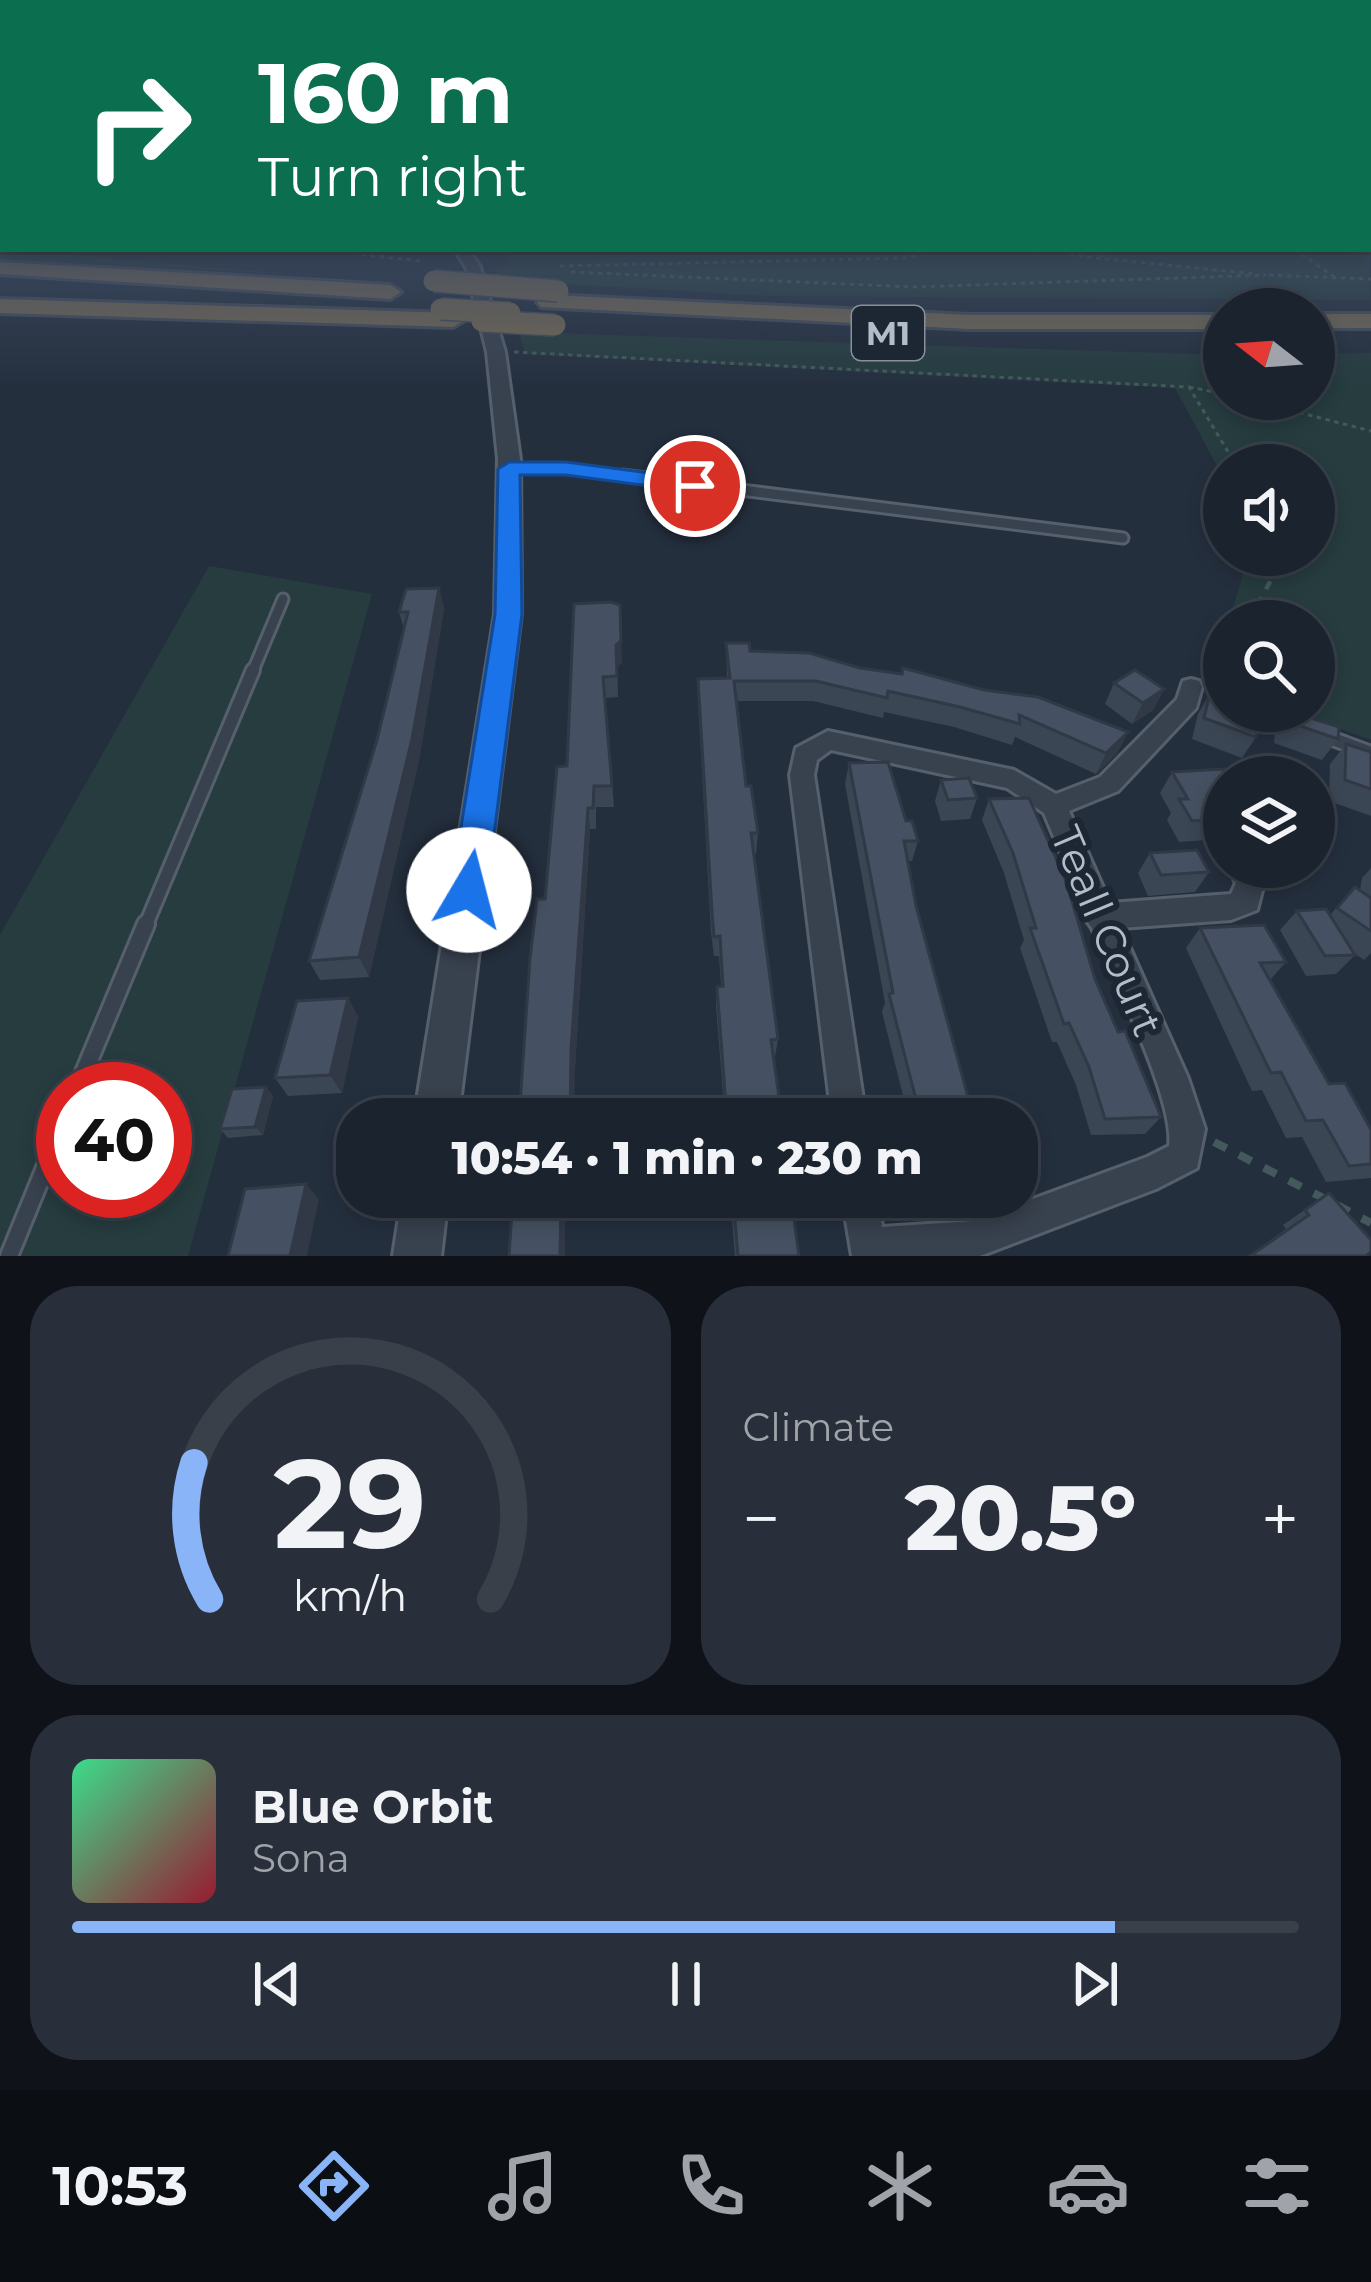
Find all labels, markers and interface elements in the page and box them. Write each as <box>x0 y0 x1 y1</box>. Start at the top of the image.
text: 160 m <box>258 42 513 144</box>
icon: right <box>60 48 216 204</box>
text: Turn right <box>258 144 528 210</box>
north arrow <box>1203 288 1335 420</box>
map controls <box>1203 288 1335 888</box>
road number: M1 <box>852 306 924 360</box>
pin <box>644 435 746 537</box>
button: sound <box>1203 444 1335 576</box>
icon: arrive <box>662 453 728 519</box>
button: search <box>1203 600 1335 732</box>
button: layers <box>1203 756 1335 888</box>
street label: Teall Court <box>1040 818 1174 1044</box>
position arrow <box>406 827 532 953</box>
speed limit sign: 40 <box>36 1062 192 1218</box>
text: 10:54 · 1 min · 230 m <box>452 1130 922 1185</box>
text: Climate <box>743 1403 894 1451</box>
text: 29 <box>274 1427 427 1579</box>
text: 20.5° <box>905 1463 1137 1573</box>
text: − <box>743 1478 780 1559</box>
text: + <box>1261 1478 1299 1559</box>
text: km/h <box>293 1568 407 1621</box>
text: Blue Orbit <box>252 1779 493 1834</box>
text: Sona <box>252 1834 350 1882</box>
icon: previous <box>244 1951 310 2017</box>
icon: pause <box>653 1951 719 2017</box>
icon: next <box>1062 1951 1128 2017</box>
icon: directions <box>292 2144 376 2228</box>
icon: music <box>481 2144 565 2228</box>
icon: phone <box>669 2144 753 2228</box>
icon: climate <box>858 2144 942 2228</box>
icon: car <box>1046 2144 1130 2228</box>
icon: filters <box>1235 2144 1319 2228</box>
text: 10:53 <box>52 2153 188 2219</box>

